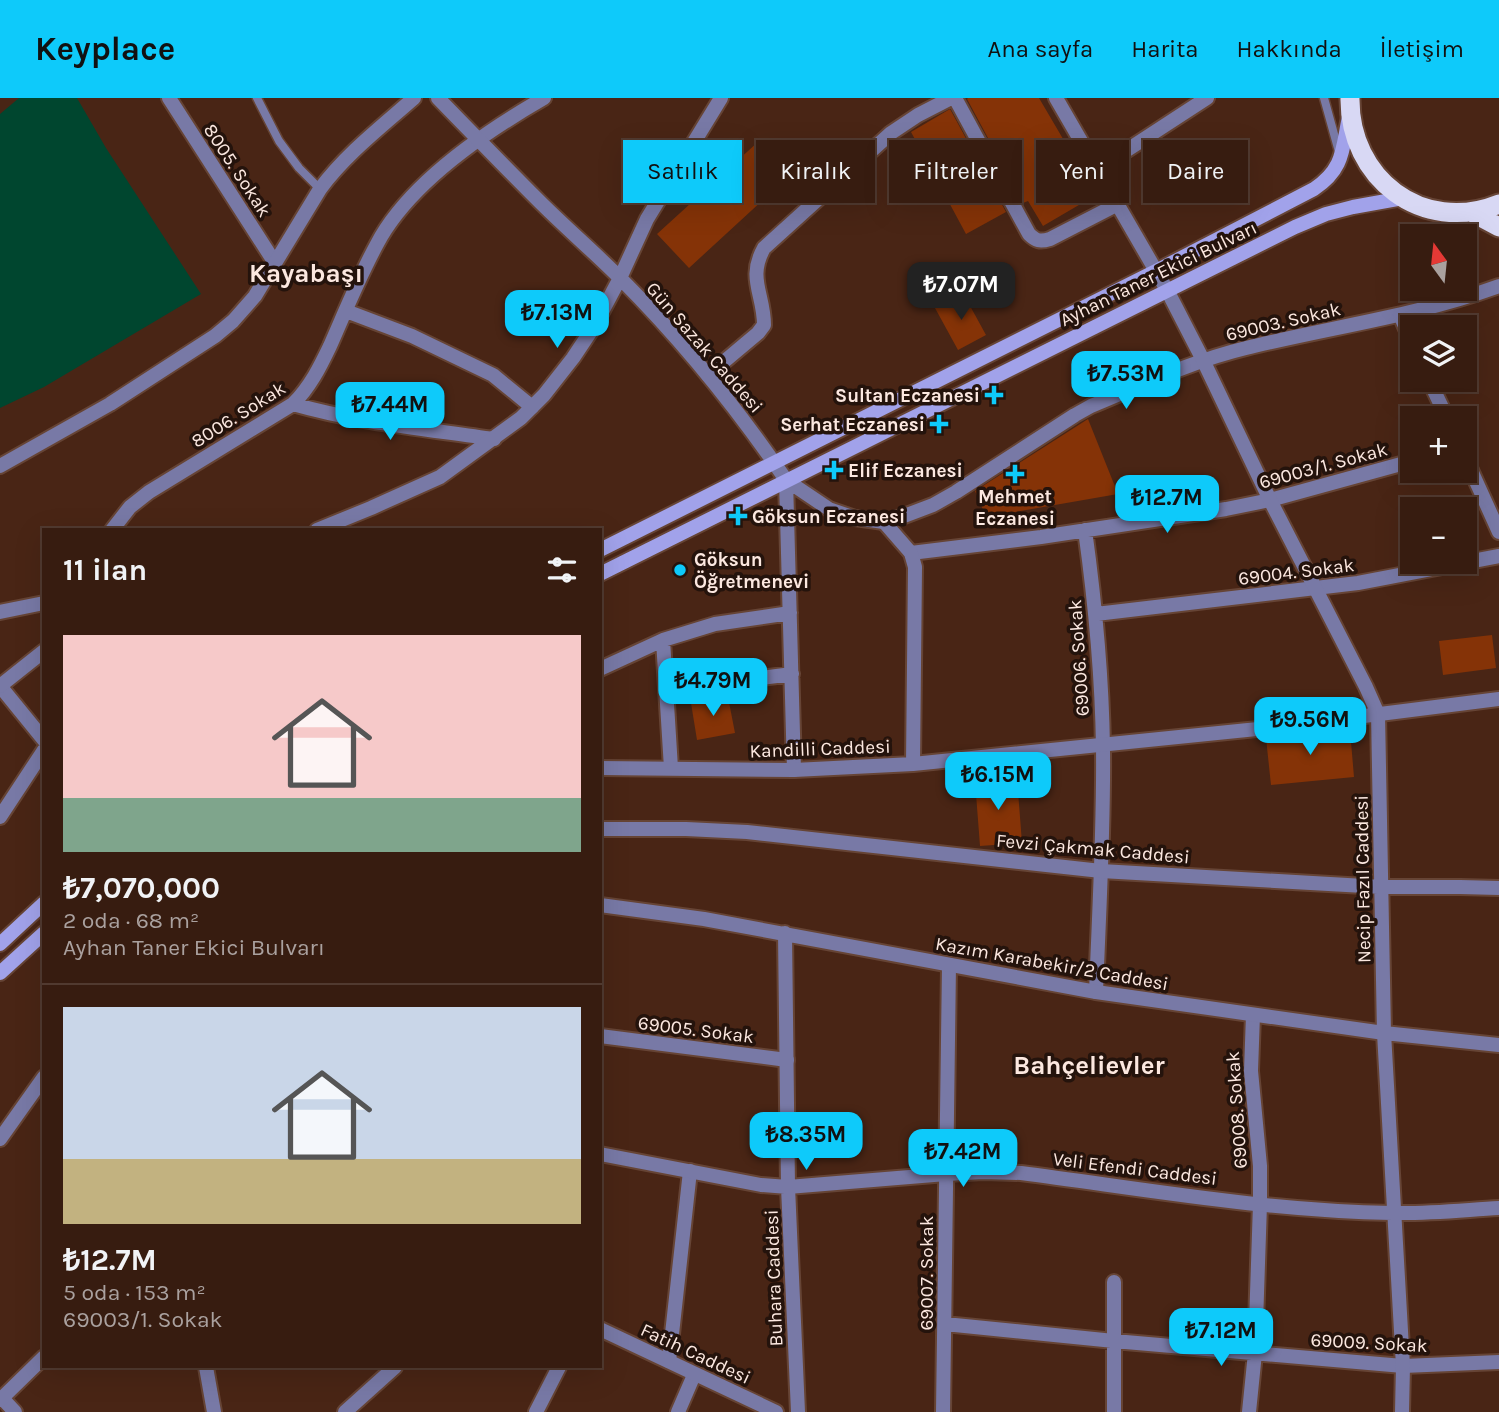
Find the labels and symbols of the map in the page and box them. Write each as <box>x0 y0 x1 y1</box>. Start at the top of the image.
street label: 8005. Sokak <box>199 120 276 221</box>
street label: Ayhan Taner Ekici Bulvarı <box>1056 217 1260 331</box>
north arrow <box>1400 224 1477 301</box>
district label: Kayabaşı <box>249 258 363 289</box>
pin: ₺7.07M <box>904 262 1018 322</box>
street label: Gün Sazak Caddesi <box>641 278 767 418</box>
pin: ₺7.13M <box>500 290 614 350</box>
street label: 69003. Sokak <box>1224 298 1343 346</box>
pin: ₺7.53M <box>1069 352 1183 411</box>
street label: 8006. Sokak <box>187 377 290 452</box>
pin: ₺7.44M <box>333 382 447 442</box>
place label: Sultan Eczanesi <box>835 385 980 407</box>
marker: Sultan Eczanesi <box>986 387 1002 403</box>
place label: Serhat Eczanesi <box>780 414 925 436</box>
marker: Serhat Eczanesi <box>931 416 947 432</box>
street label: 69003/1. Sokak <box>1257 438 1390 494</box>
place label: Elif Eczanesi <box>848 460 963 482</box>
marker: Elif Eczanesi <box>826 462 842 478</box>
marker: Mehmet Eczanesi <box>1007 466 1023 482</box>
pin: ₺12.7M <box>1110 476 1224 535</box>
place label: Mehmet Eczanesi <box>975 486 1055 530</box>
place label: Göksun Eczanesi <box>752 506 905 528</box>
marker: Göksun Eczanesi <box>730 508 746 524</box>
place label: Göksun Öğretmenevi <box>694 549 809 593</box>
street label: 69004. Sokak <box>1237 554 1356 590</box>
marker: Göksun Öğretmenevi <box>672 562 688 578</box>
street label: 69006. Sokak <box>1064 599 1094 717</box>
pin: ₺4.79M <box>656 658 770 718</box>
pin: ₺9.56M <box>1253 698 1367 757</box>
street label: Kandilli Caddesi <box>749 736 891 762</box>
pin: ₺6.15M <box>941 752 1055 812</box>
street label: Necip Fazıl Caddesi <box>1351 795 1375 963</box>
street label: Fevzi Çakmak Caddesi <box>995 830 1191 868</box>
street label: Kazım Karabekir/2 Caddesi <box>934 933 1170 995</box>
street label: 69005. Sokak <box>637 1012 755 1048</box>
district label: Bahçelievler <box>1013 1050 1166 1081</box>
street label: 69008. Sokak <box>1222 1050 1252 1169</box>
pin: ₺8.35M <box>749 1112 863 1172</box>
pin: ₺7.42M <box>906 1130 1020 1189</box>
street label: Veli Efendi Caddesi <box>1052 1148 1218 1190</box>
street label: Buhara Caddesi <box>761 1209 787 1347</box>
street label: 69007. Sokak <box>916 1215 938 1331</box>
pin: ₺7.12M <box>1164 1308 1278 1368</box>
street label: Fatih Caddesi <box>637 1319 754 1389</box>
street label: 69009. Sokak <box>1310 1329 1428 1357</box>

